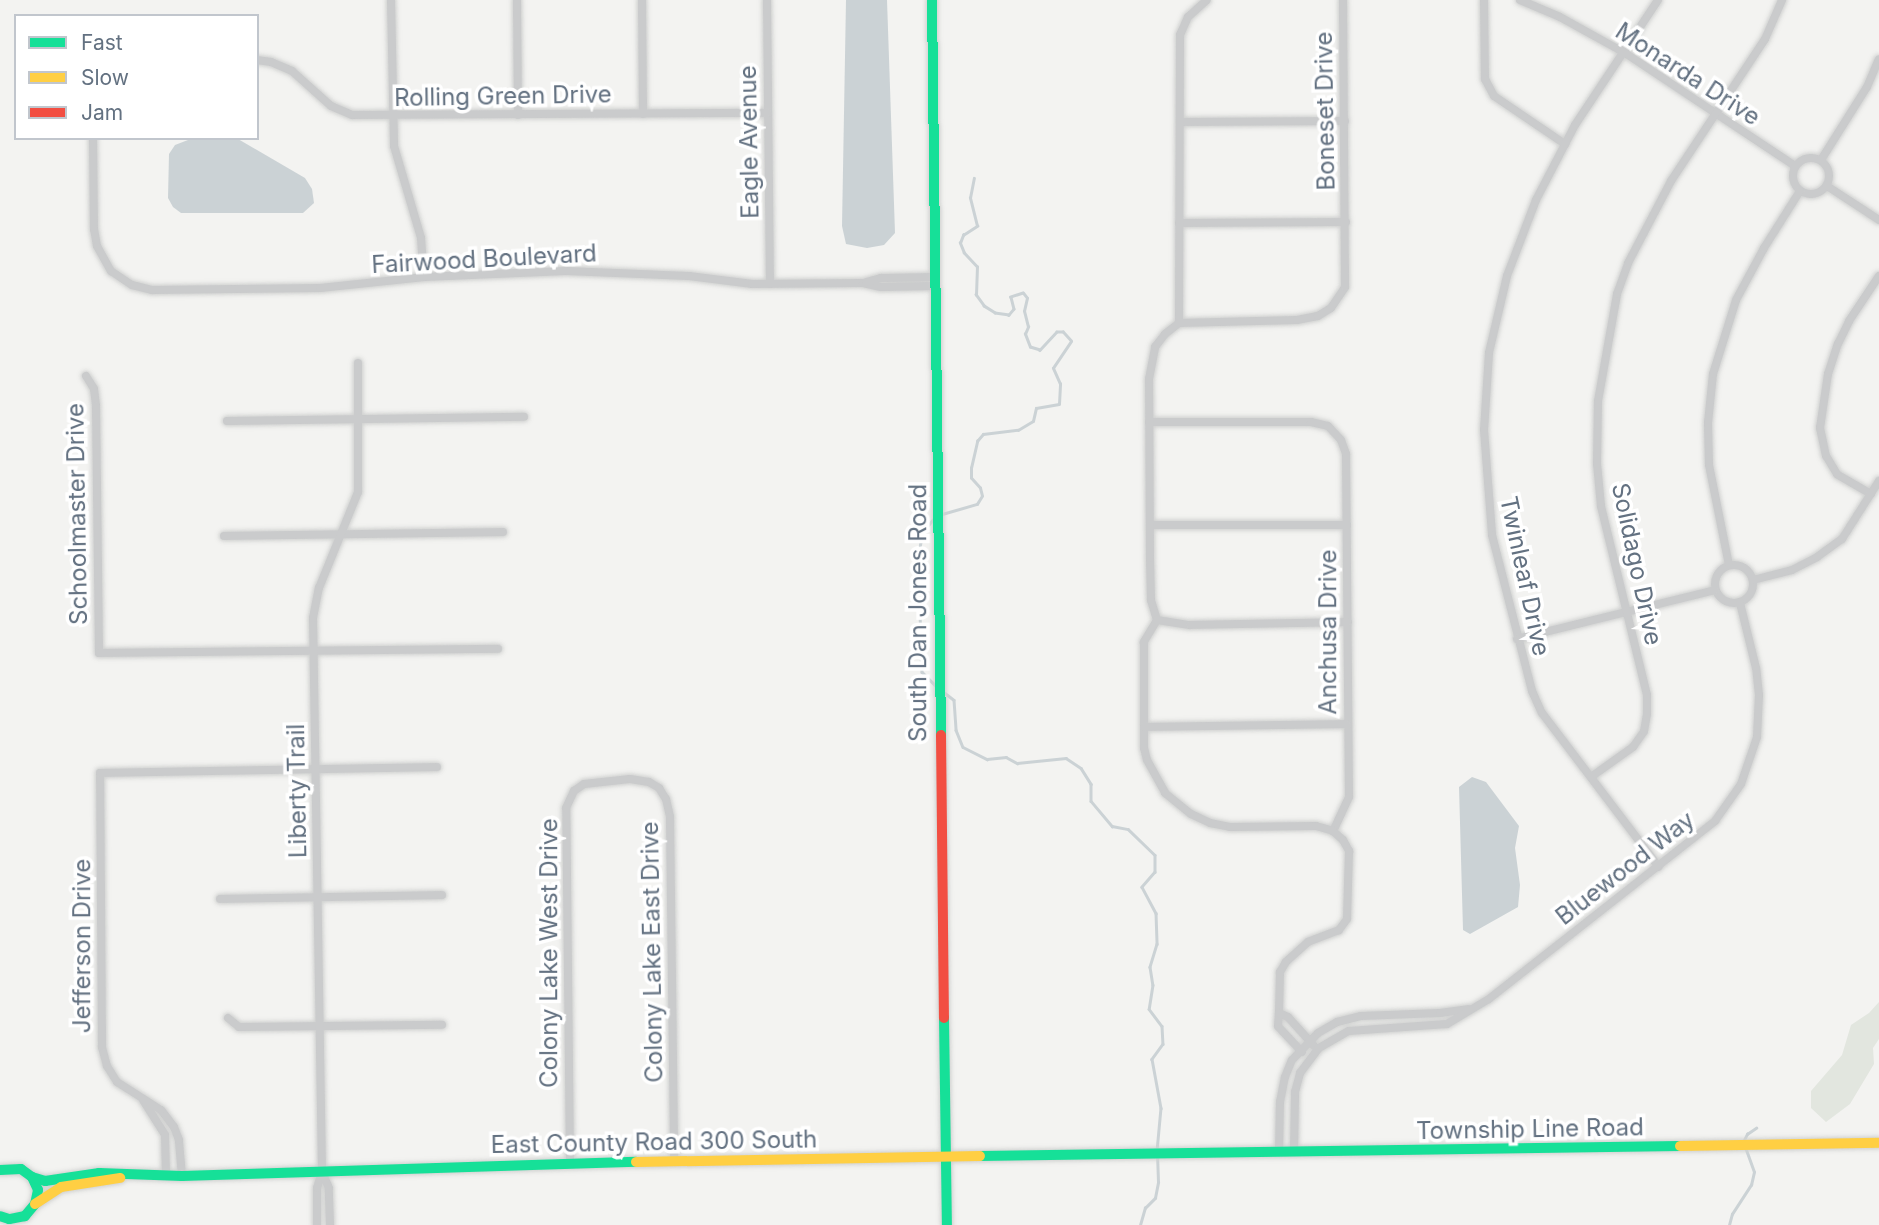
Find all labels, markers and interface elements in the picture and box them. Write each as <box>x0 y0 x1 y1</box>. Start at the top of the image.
legend <box>14 14 259 140</box>
street label: Monarda Drive <box>1610 16 1766 132</box>
text: Fast <box>81 30 123 55</box>
street label: Boneset Drive <box>1309 31 1341 191</box>
text: Slow <box>81 65 129 90</box>
street label: Eagle Avenue <box>733 65 765 219</box>
street label: Rolling Green Drive <box>394 80 612 112</box>
text: Jam <box>81 100 123 125</box>
street label: Fairwood Boulevard <box>371 239 597 279</box>
street label: Schoolmaster Drive <box>61 403 93 625</box>
street label: Solidago Drive <box>1606 480 1668 648</box>
street label: South Dan Jones Road <box>904 484 932 742</box>
street label: Twinleaf Drive <box>1494 494 1556 658</box>
street label: Anchusa Drive <box>1314 549 1342 715</box>
street label: Liberty Trail <box>281 724 313 858</box>
street label: Bluewood Way <box>1550 805 1700 931</box>
street label: Colony Lake West Drive <box>535 818 563 1088</box>
street label: Colony Lake East Drive <box>635 821 669 1083</box>
street label: Jefferson Drive <box>68 859 96 1033</box>
street label: Township Line Road <box>1416 1113 1644 1145</box>
street label: East County Road 300 South <box>491 1125 817 1159</box>

